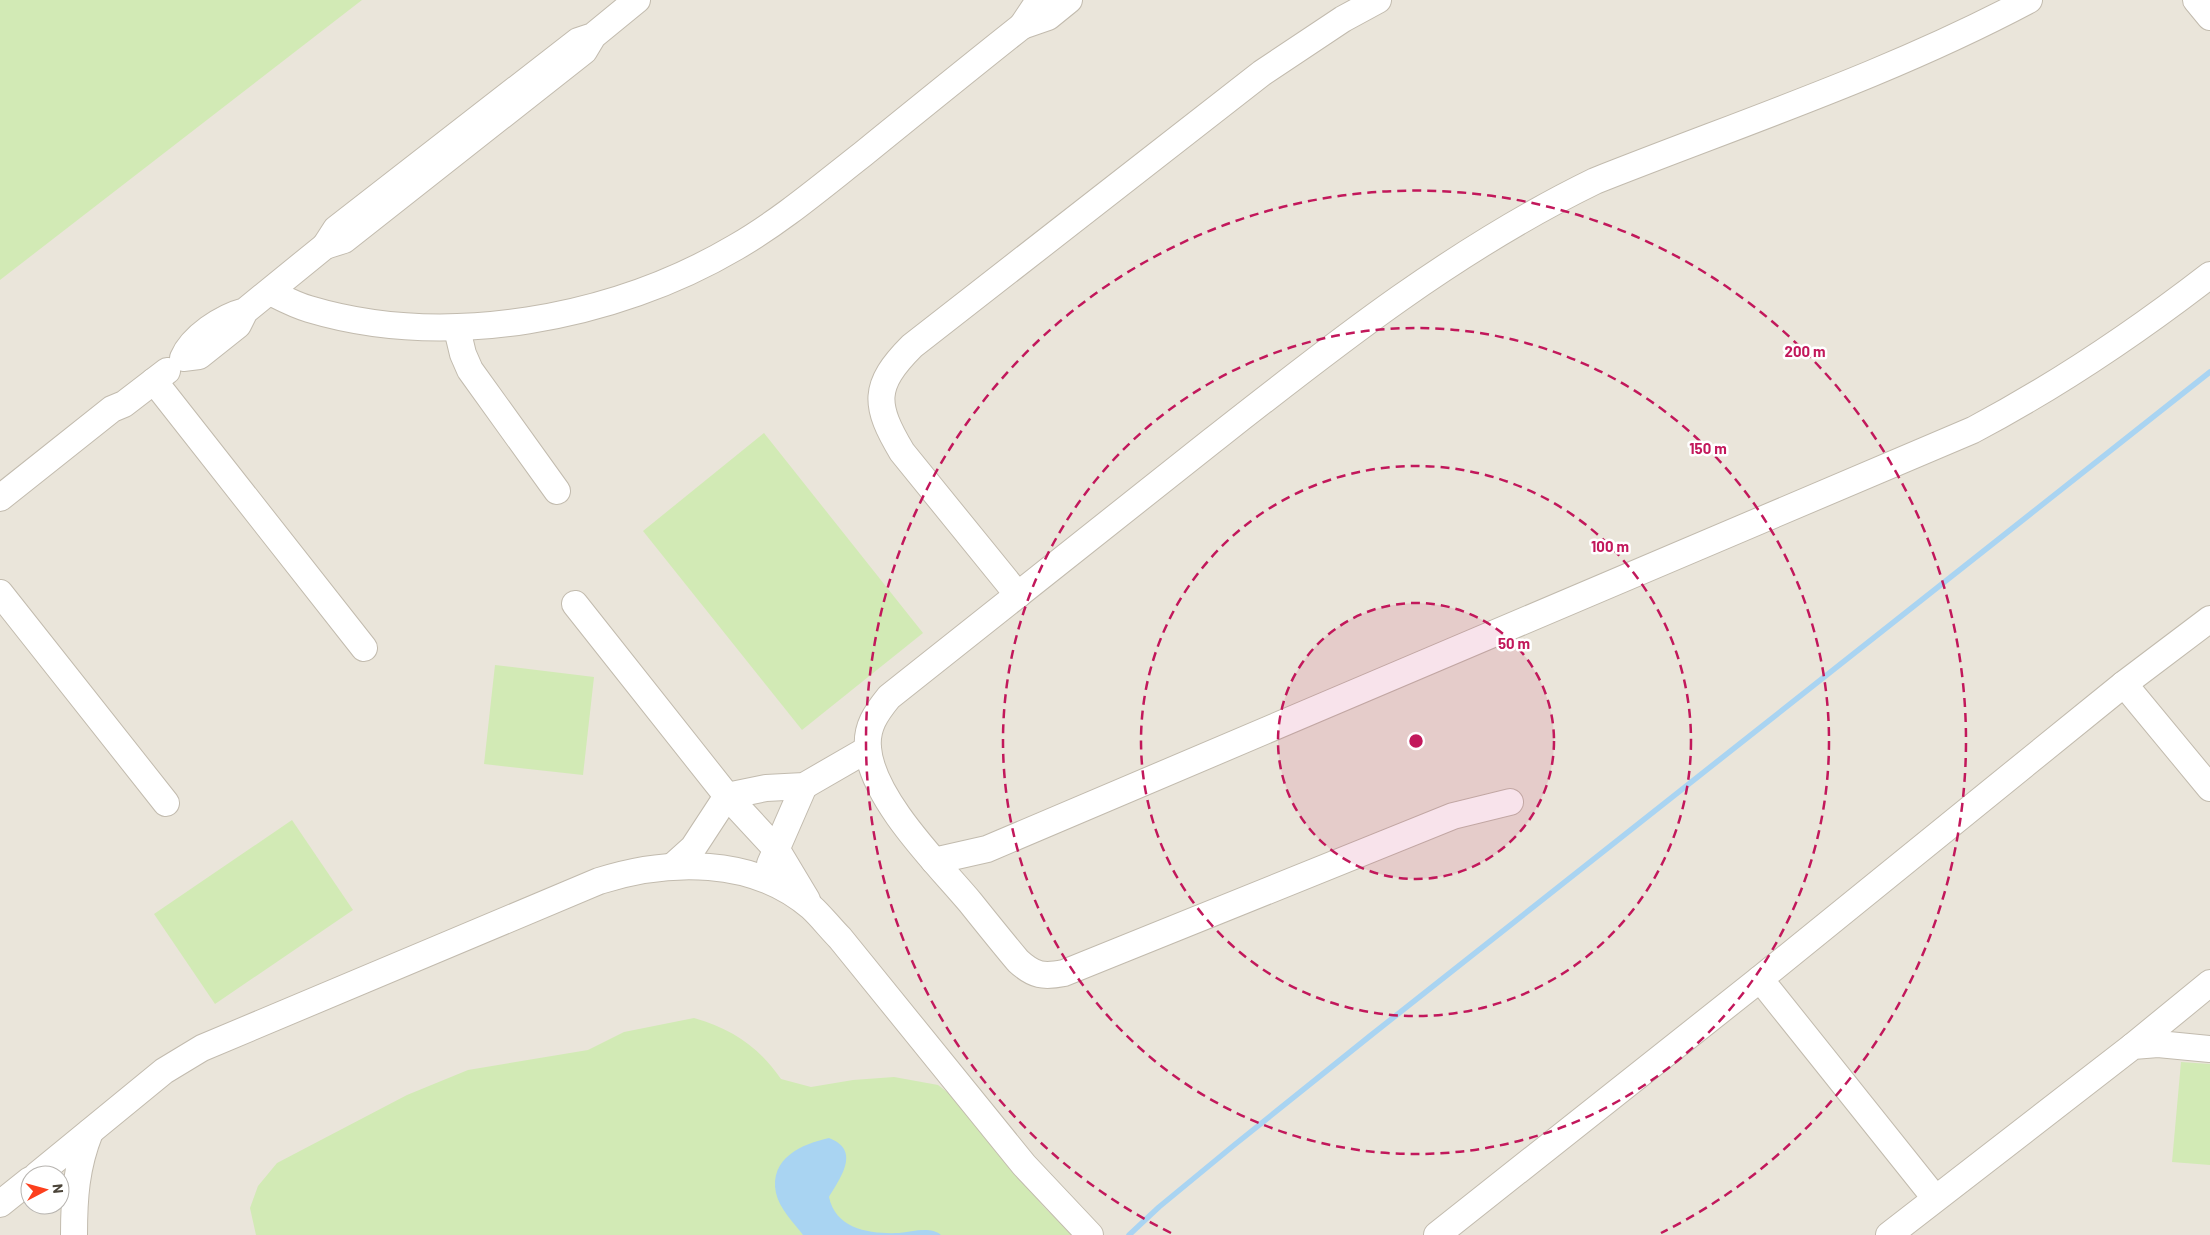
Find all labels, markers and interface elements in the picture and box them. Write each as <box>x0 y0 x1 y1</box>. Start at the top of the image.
text: 200 m <box>1784 342 1826 360</box>
text: 150 m <box>1689 439 1727 457</box>
text: 100 m <box>1591 537 1629 555</box>
text: 50 m <box>1498 634 1530 652</box>
centre of rings <box>1407 732 1425 750</box>
north arrow <box>20 1165 70 1215</box>
text: N <box>49 1183 67 1194</box>

